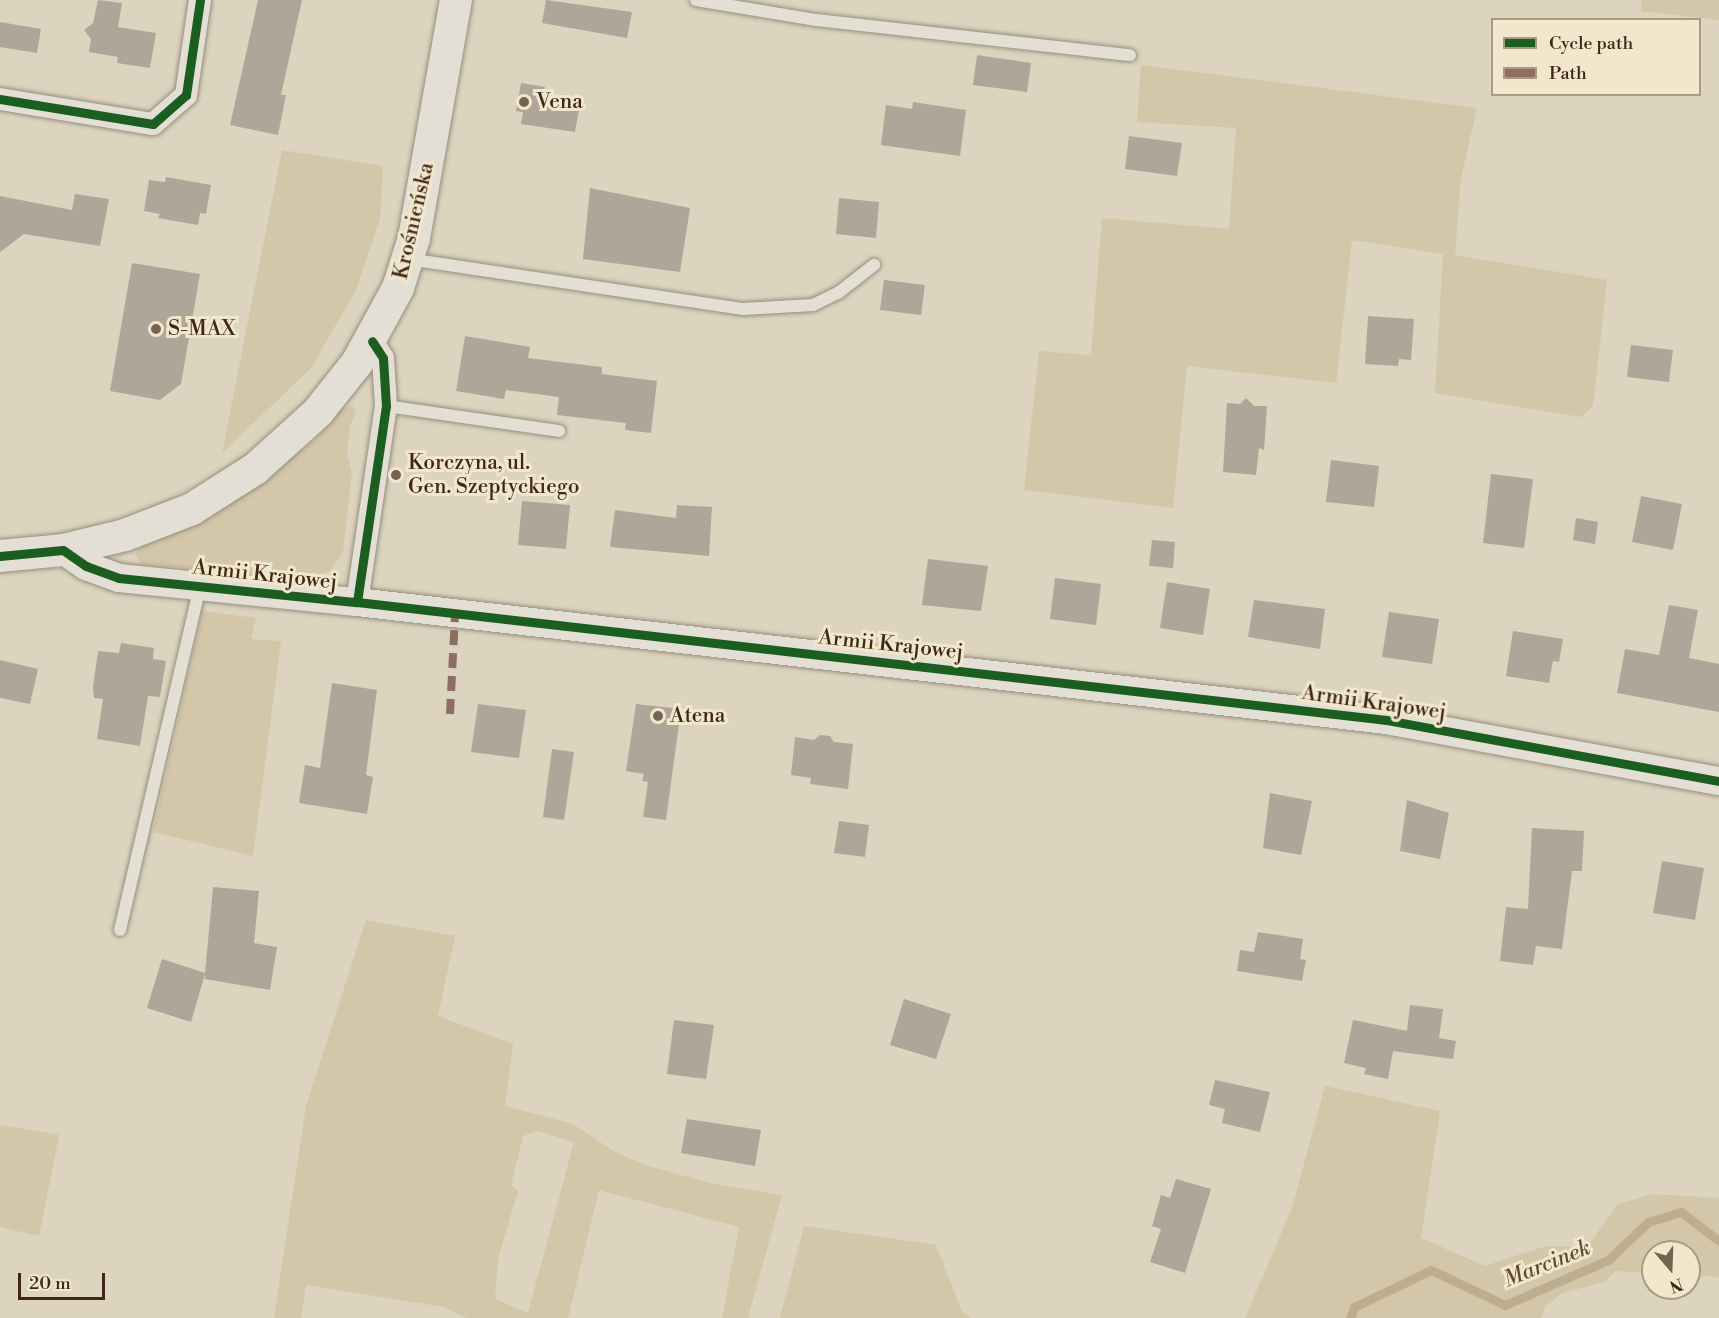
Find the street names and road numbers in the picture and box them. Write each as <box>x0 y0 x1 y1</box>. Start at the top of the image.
street label: Krośnieńska <box>388 160 440 282</box>
street label: Armii Krajowej <box>191 555 339 595</box>
street label: Armii Krajowej <box>817 625 965 665</box>
street label: Armii Krajowej <box>1300 680 1448 726</box>

